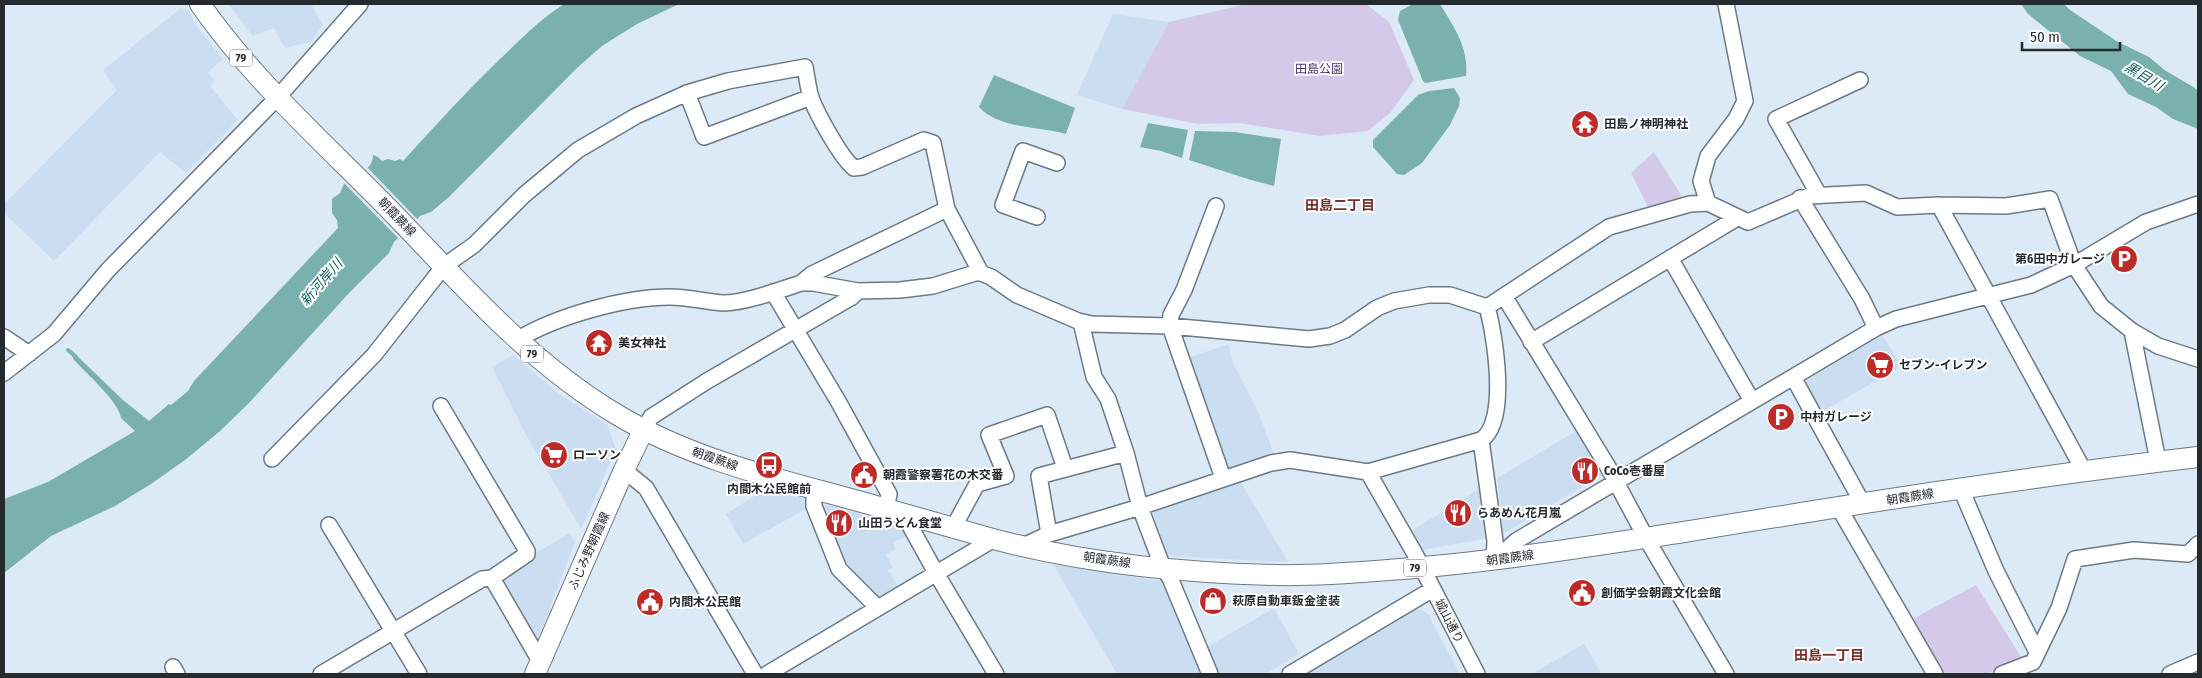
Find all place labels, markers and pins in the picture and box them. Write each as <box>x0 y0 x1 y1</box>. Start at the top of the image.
temple icon: 田島ノ神明神社 <box>1570 109 1600 139</box>
place label: 田島ノ神明神社 <box>1604 117 1688 131</box>
parking icon: 第6田中ガレージ <box>2109 244 2139 274</box>
place label: 第6田中ガレージ <box>2015 252 2105 266</box>
temple icon: 美女神社 <box>584 328 614 358</box>
place label: 美女神社 <box>618 336 666 350</box>
supermarket icon: セブン-イレブン <box>1865 350 1895 380</box>
place label: セブン-イレブン <box>1899 358 1988 372</box>
parking icon: 中村ガレージ <box>1766 402 1796 432</box>
place label: 中村ガレージ <box>1800 410 1872 424</box>
supermarket icon: ローソン <box>539 440 569 470</box>
place label: ローソン <box>573 448 621 462</box>
bus stop icon: 内間木公民館前 <box>754 450 784 480</box>
restaurant icon: CoCo壱番屋 <box>1570 456 1600 486</box>
public building icon: 朝霞警察署花の木交番 <box>849 460 879 490</box>
place label: CoCo壱番屋 <box>1604 464 1665 478</box>
place label: 朝霞警察署花の木交番 <box>883 468 1004 482</box>
place label: 内間木公民館前 <box>727 482 811 496</box>
restaurant icon: らあめん花月嵐 <box>1443 498 1473 528</box>
place label: らあめん花月嵐 <box>1477 506 1561 520</box>
restaurant icon: 山田うどん食堂 <box>824 508 854 538</box>
place label: 山田うどん食堂 <box>858 516 942 530</box>
public building icon: 創価学会朝霞文化会館 <box>1567 578 1597 608</box>
shop icon: 萩原自動車鈑金塗装 <box>1198 586 1228 616</box>
place label: 創価学会朝霞文化会館 <box>1601 586 1721 600</box>
public building icon: 内間木公民館 <box>635 587 665 617</box>
place label: 萩原自動車鈑金塗装 <box>1232 594 1340 608</box>
place label: 内間木公民館 <box>669 595 741 609</box>

